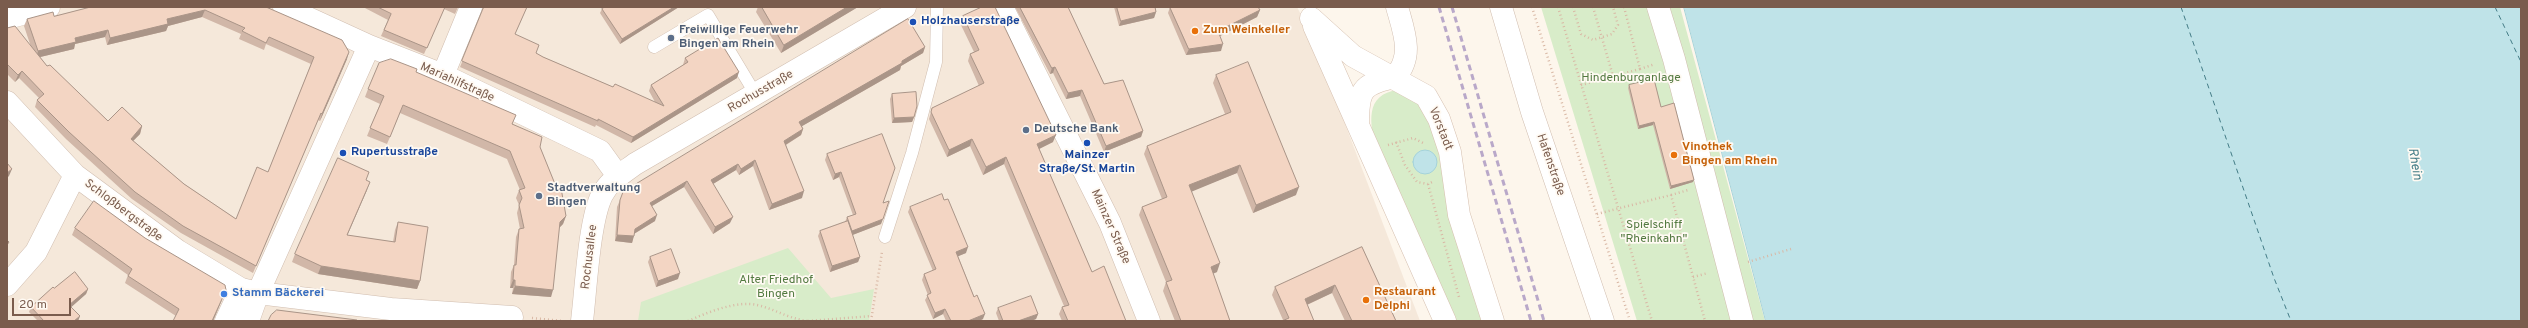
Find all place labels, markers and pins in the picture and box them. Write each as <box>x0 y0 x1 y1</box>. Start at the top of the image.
place label: Holzhauserstraße <box>921 15 1020 29</box>
marker: Holzhauserstraße <box>908 17 918 27</box>
place label: Freiwillige Feuerwehr Bingen am Rhein <box>679 24 798 52</box>
place label: Zum Weinkeller <box>1203 24 1290 38</box>
marker: Zum Weinkeller <box>1190 26 1200 36</box>
marker: Freiwillige Feuerwehr Bingen am Rhein <box>666 33 676 43</box>
place label: Deutsche Bank <box>1034 123 1119 137</box>
marker: Deutsche Bank <box>1021 125 1031 135</box>
marker: Mainzer Straße/St. Martin <box>1082 138 1092 148</box>
place label: Vinothek Bingen am Rhein <box>1682 141 1777 169</box>
place label: Rupertusstraße <box>351 146 438 160</box>
marker: Rupertusstraße <box>338 148 348 158</box>
place label: Mainzer Straße/St. Martin <box>1039 149 1135 177</box>
marker: Vinothek Bingen am Rhein <box>1669 150 1679 160</box>
place label: Stadtverwaltung Bingen <box>547 182 640 210</box>
marker: Stadtverwaltung Bingen <box>534 191 544 201</box>
place label: Restaurant Delphi <box>1374 286 1436 314</box>
place label: Stamm Bäckerei <box>232 287 324 301</box>
marker: Stamm Bäckerei <box>219 289 229 299</box>
marker: Restaurant Delphi <box>1361 295 1371 305</box>

